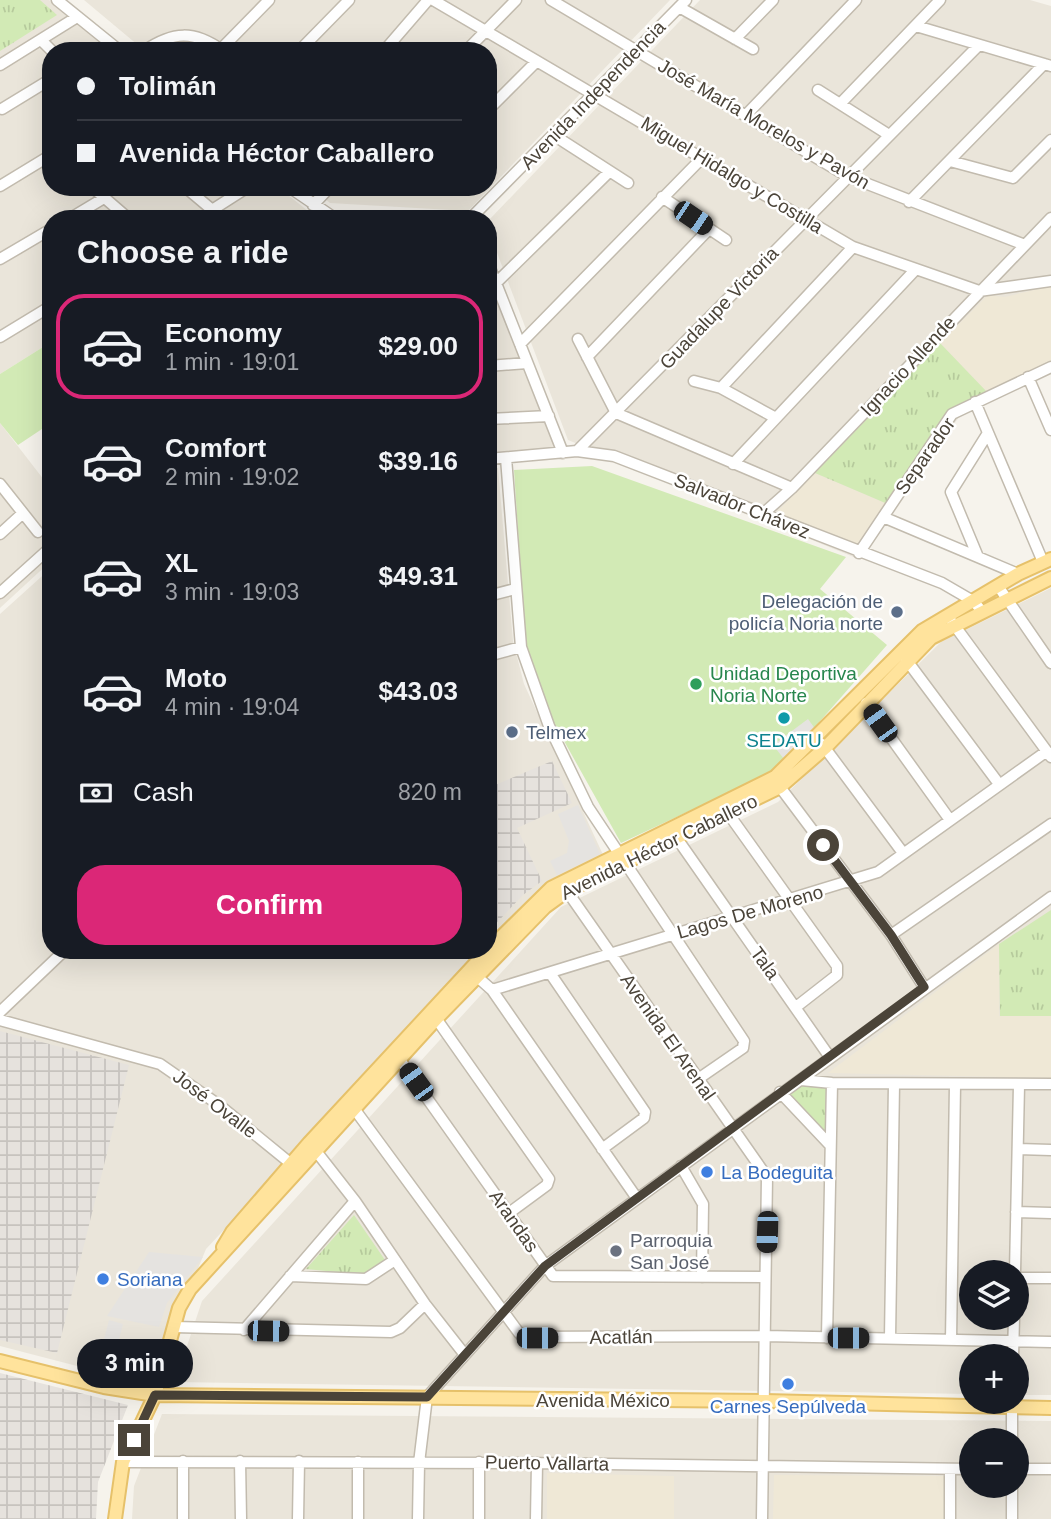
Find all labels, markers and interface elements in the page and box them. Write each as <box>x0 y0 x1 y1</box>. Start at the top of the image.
street label: Avenida Independencia <box>517 16 670 174</box>
street label: José María Morelos y Pavón <box>654 55 874 193</box>
text: Tolimán <box>119 71 217 101</box>
street label: Miguel Hidalgo y Costilla <box>637 112 827 238</box>
text: Avenida Héctor Caballero <box>119 138 434 168</box>
car <box>670 198 717 238</box>
text: Choose a ride <box>77 234 289 270</box>
street label: Guadalupe Victoria <box>655 242 783 373</box>
street label: Ignacio Allende <box>856 312 960 420</box>
icon: car <box>81 315 144 378</box>
text: Economy <box>165 318 282 348</box>
text: $29.00 <box>378 331 458 361</box>
text: 1 min · 19:01 <box>165 349 299 375</box>
street label: Separador <box>891 413 959 498</box>
icon: car <box>81 430 144 493</box>
text: Comfort <box>165 433 266 463</box>
text: $39.16 <box>378 446 458 476</box>
text: 2 min · 19:02 <box>165 464 299 490</box>
street label: Salvador Chávez <box>671 469 813 543</box>
icon: car <box>81 545 144 608</box>
text: XL <box>165 548 198 578</box>
text: $49.31 <box>378 561 458 591</box>
text: 3 min · 19:03 <box>165 579 299 605</box>
place label: Delegación de policía Noria norte <box>729 591 883 634</box>
marker: Delegación de policía Noria norte <box>889 604 905 620</box>
icon: car <box>81 660 144 723</box>
text: Moto <box>165 663 227 693</box>
place label: Unidad Deportiva Noria Norte <box>710 663 857 706</box>
text: $43.03 <box>378 676 458 706</box>
marker: Unidad Deportiva Noria Norte <box>688 676 704 692</box>
text: 4 min · 19:04 <box>165 694 299 720</box>
car <box>860 700 901 746</box>
marker: SEDATU <box>776 710 792 726</box>
place label: Telmex <box>526 722 587 743</box>
marker: Telmex <box>504 724 520 740</box>
place label: SEDATU <box>746 730 822 751</box>
icon: cash <box>77 774 115 812</box>
text: Cash <box>133 777 194 807</box>
text: 820 m <box>398 779 462 805</box>
street label: Avenida Héctor Caballero <box>557 790 761 904</box>
route start <box>807 829 839 861</box>
button: Confirm <box>77 865 462 945</box>
street label: Lagos De Moreno <box>675 881 825 943</box>
street label: Tala <box>746 943 784 984</box>
street label: Avenida El Arenal <box>616 970 720 1104</box>
car <box>396 1059 437 1105</box>
street label: José Ovalle <box>169 1066 261 1142</box>
place label: La Bodeguita <box>721 1162 833 1183</box>
marker: La Bodeguita <box>699 1164 715 1180</box>
street label: Arandas <box>485 1186 543 1256</box>
car <box>756 1211 779 1253</box>
place label: Parroquia San José <box>630 1230 713 1273</box>
marker: Parroquia San José <box>608 1243 624 1259</box>
map controls <box>959 1260 1029 1498</box>
button: layers <box>959 1260 1029 1330</box>
place label: Soriana <box>117 1269 183 1290</box>
marker: Soriana <box>95 1271 111 1287</box>
car <box>247 1320 290 1342</box>
street label: Acatlán <box>589 1326 653 1348</box>
car <box>517 1328 559 1349</box>
car <box>828 1328 870 1349</box>
callout: 3 min <box>76 1338 192 1388</box>
button: + <box>959 1344 1029 1414</box>
text: 3 min <box>105 1350 165 1376</box>
marker: Carnes Sepúlveda <box>780 1376 796 1392</box>
street label: Avenida México <box>536 1390 670 1411</box>
place label: Carnes Sepúlveda <box>710 1396 867 1417</box>
route end <box>118 1424 150 1456</box>
button: − <box>959 1428 1029 1498</box>
street label: Puerto Vallarta <box>485 1451 610 1475</box>

